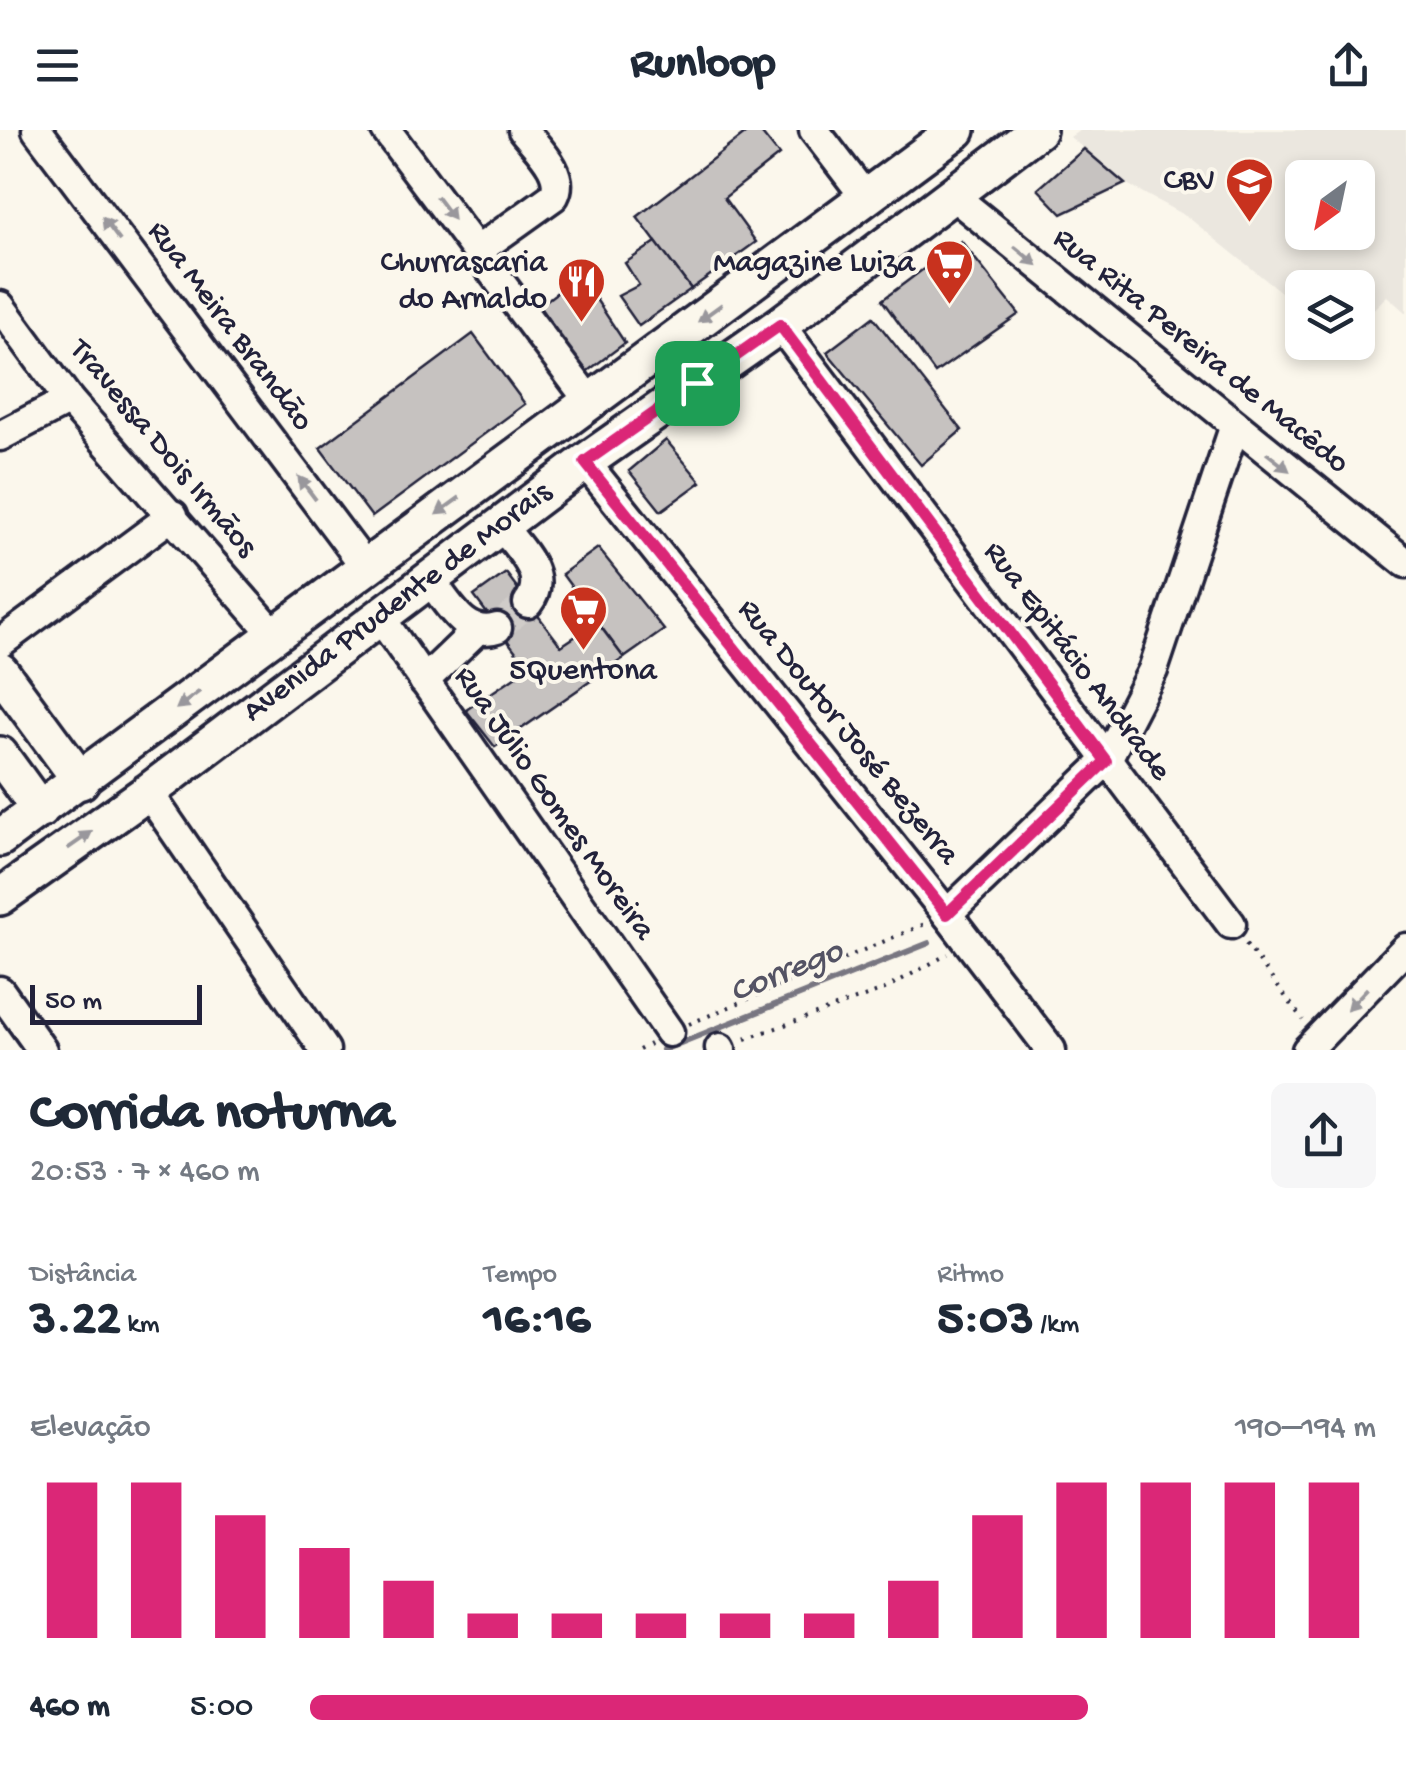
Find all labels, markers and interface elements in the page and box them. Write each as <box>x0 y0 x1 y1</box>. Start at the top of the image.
icon: menu <box>30 38 85 93</box>
icon: share <box>1321 38 1376 93</box>
text: Runloop <box>631 39 775 92</box>
school or university icon: CBV <box>1224 156 1276 224</box>
north arrow <box>1285 160 1375 250</box>
map controls <box>1285 160 1375 360</box>
place label: CBV <box>1164 163 1215 201</box>
one-way arrow <box>434 195 454 221</box>
street label: Rua Meira Brandão <box>138 214 320 440</box>
one-way arrow <box>102 216 122 242</box>
street label: Rua Rita Pereira de Macêdo <box>1044 221 1356 483</box>
supermarket icon: Magazine Luiza <box>924 238 976 306</box>
place label: Churrascaria do Arnaldo <box>381 245 548 320</box>
place label: Magazine Luiza <box>713 245 916 283</box>
one-way arrow <box>1013 245 1038 267</box>
restaurant icon: Churrascaria do Arnaldo <box>556 256 608 324</box>
button: layers <box>1285 270 1375 360</box>
one-way arrow <box>697 303 723 323</box>
street label: Travessa Dois Irmãos <box>59 331 265 567</box>
pin <box>655 341 740 426</box>
icon: arrive <box>670 356 725 411</box>
one-way arrow <box>1265 451 1290 472</box>
street label: Avenida Prudente de Morais <box>236 474 561 732</box>
one-way arrow <box>297 475 317 501</box>
one-way arrow <box>435 495 461 515</box>
street label: Rua Epitácio Andrade <box>974 535 1179 790</box>
supermarket icon: 5Quentona <box>557 584 609 652</box>
street label: Rua Doutor José Bezerra <box>728 592 967 875</box>
place label: 5Quentona <box>509 653 658 691</box>
street label: Rua Júlio Gomes Moreira <box>444 660 663 949</box>
one-way arrow <box>175 690 201 710</box>
one-way arrow <box>66 831 93 851</box>
water label: Corrego <box>725 931 851 1014</box>
scale bar <box>30 980 202 1024</box>
text: 50 m <box>45 986 102 1019</box>
one-way arrow <box>1345 987 1368 1011</box>
button: share <box>1271 1083 1376 1188</box>
text: Corrida noturna <box>30 1084 394 1148</box>
text: 20:53 · 7 × 460 m <box>30 1154 260 1192</box>
text: Distância <box>30 1259 136 1292</box>
text: Tempo <box>484 1259 557 1292</box>
text: Ritmo <box>937 1259 1004 1292</box>
text: 3.22 <box>30 1292 121 1351</box>
text: 16:16 <box>484 1292 590 1351</box>
text: 5:03 <box>937 1292 1034 1351</box>
text: km <box>121 1309 160 1342</box>
text: /km <box>1034 1309 1079 1342</box>
text: Elevação <box>30 1410 151 1448</box>
text: 190–194 m <box>1235 1410 1376 1448</box>
text: 460 m <box>30 1689 110 1727</box>
text: 5:00 <box>190 1689 253 1727</box>

